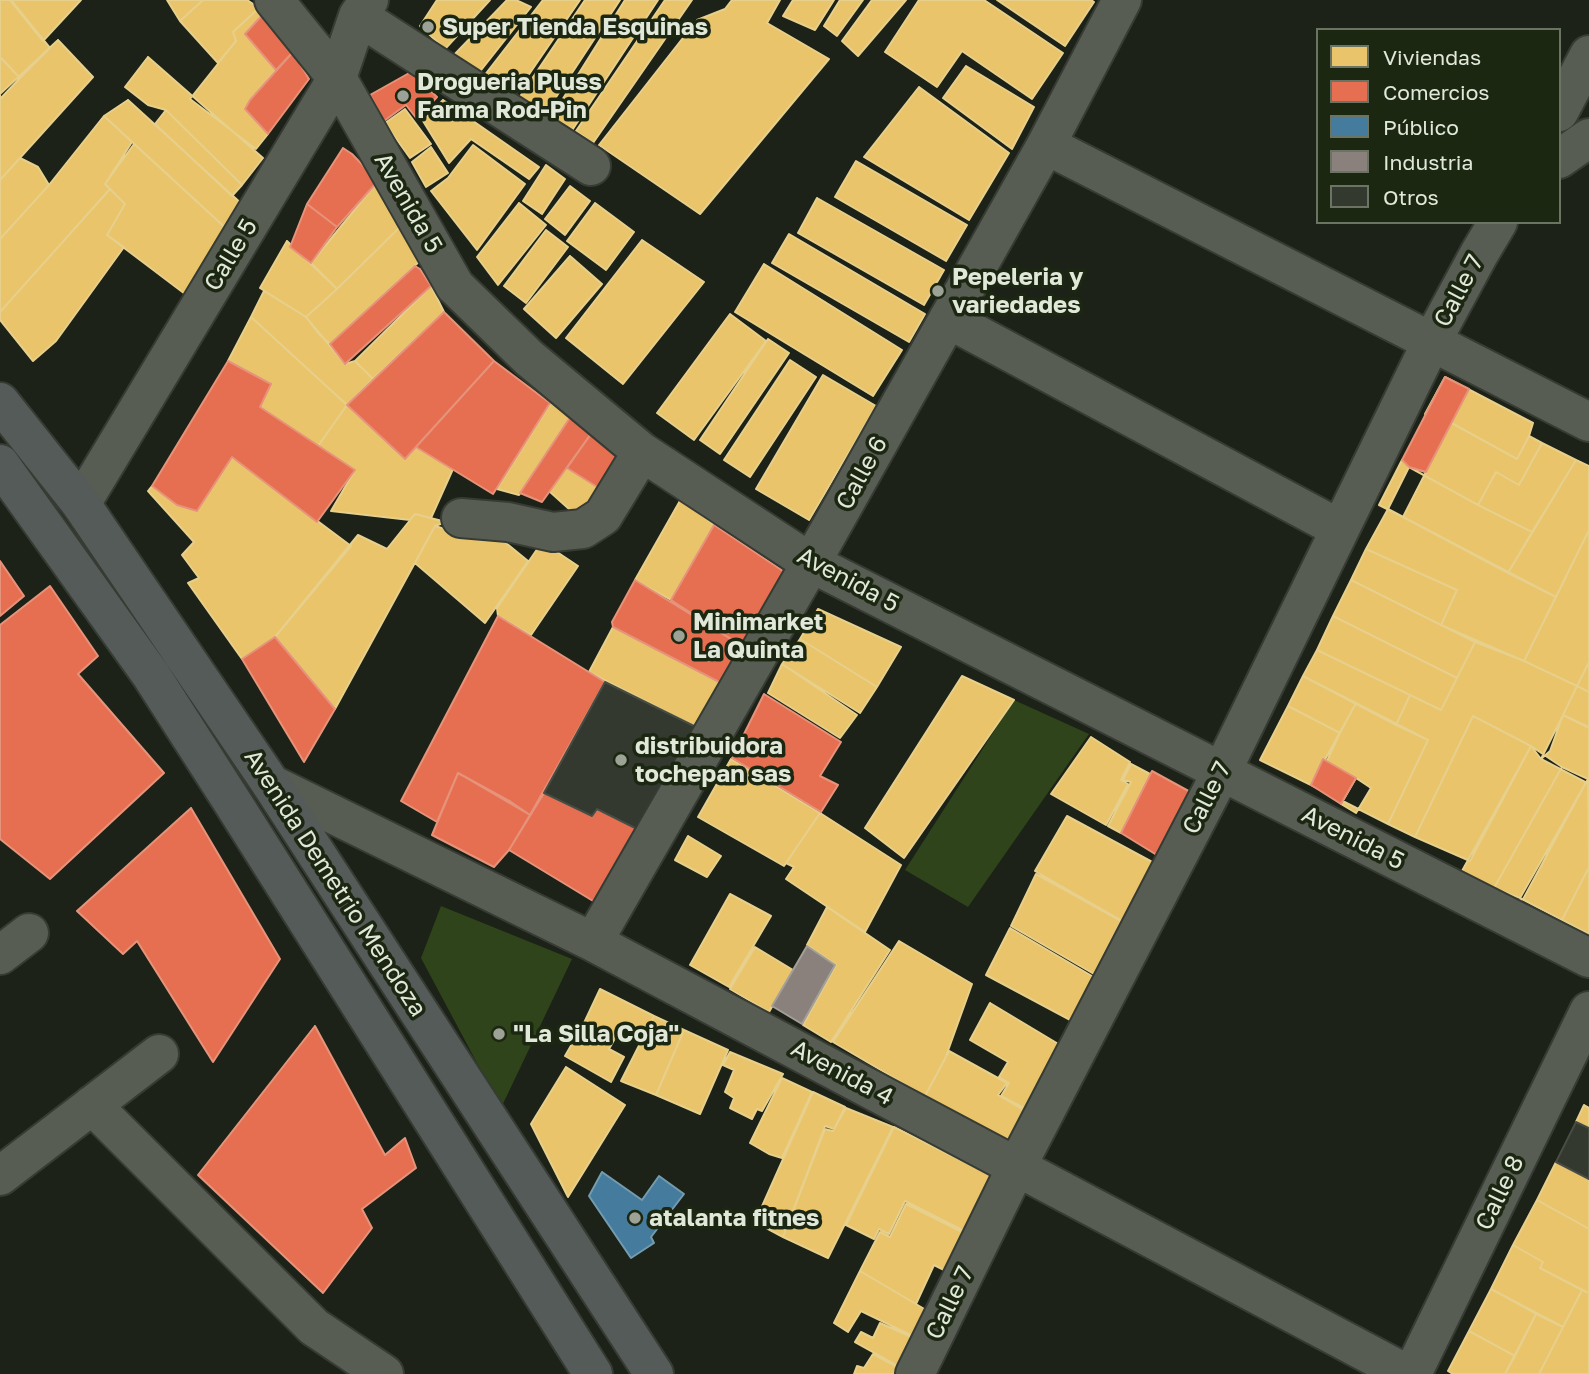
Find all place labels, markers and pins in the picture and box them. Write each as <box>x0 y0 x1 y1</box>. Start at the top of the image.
place label: Super Tienda Esquinas <box>442 13 708 41</box>
marker: Super Tienda Esquinas <box>420 19 436 35</box>
place label: Drogueria Pluss Farma Rod-Pin <box>417 68 602 124</box>
marker: Drogueria Pluss Farma Rod-Pin <box>395 88 411 104</box>
place label: Pepeleria y variedades <box>952 263 1083 319</box>
marker: Pepeleria y variedades <box>930 283 946 299</box>
place label: Minimarket La Quinta <box>693 608 823 664</box>
marker: Minimarket La Quinta <box>671 628 687 644</box>
place label: distribuidora tochepan sas <box>635 732 791 788</box>
marker: distribuidora tochepan sas <box>613 752 629 768</box>
place label: "La Silla Coja" <box>513 1020 679 1048</box>
marker: "La Silla Coja" <box>491 1026 507 1042</box>
place label: atalanta fitnes <box>649 1204 819 1232</box>
marker: atalanta fitnes <box>627 1210 643 1226</box>

